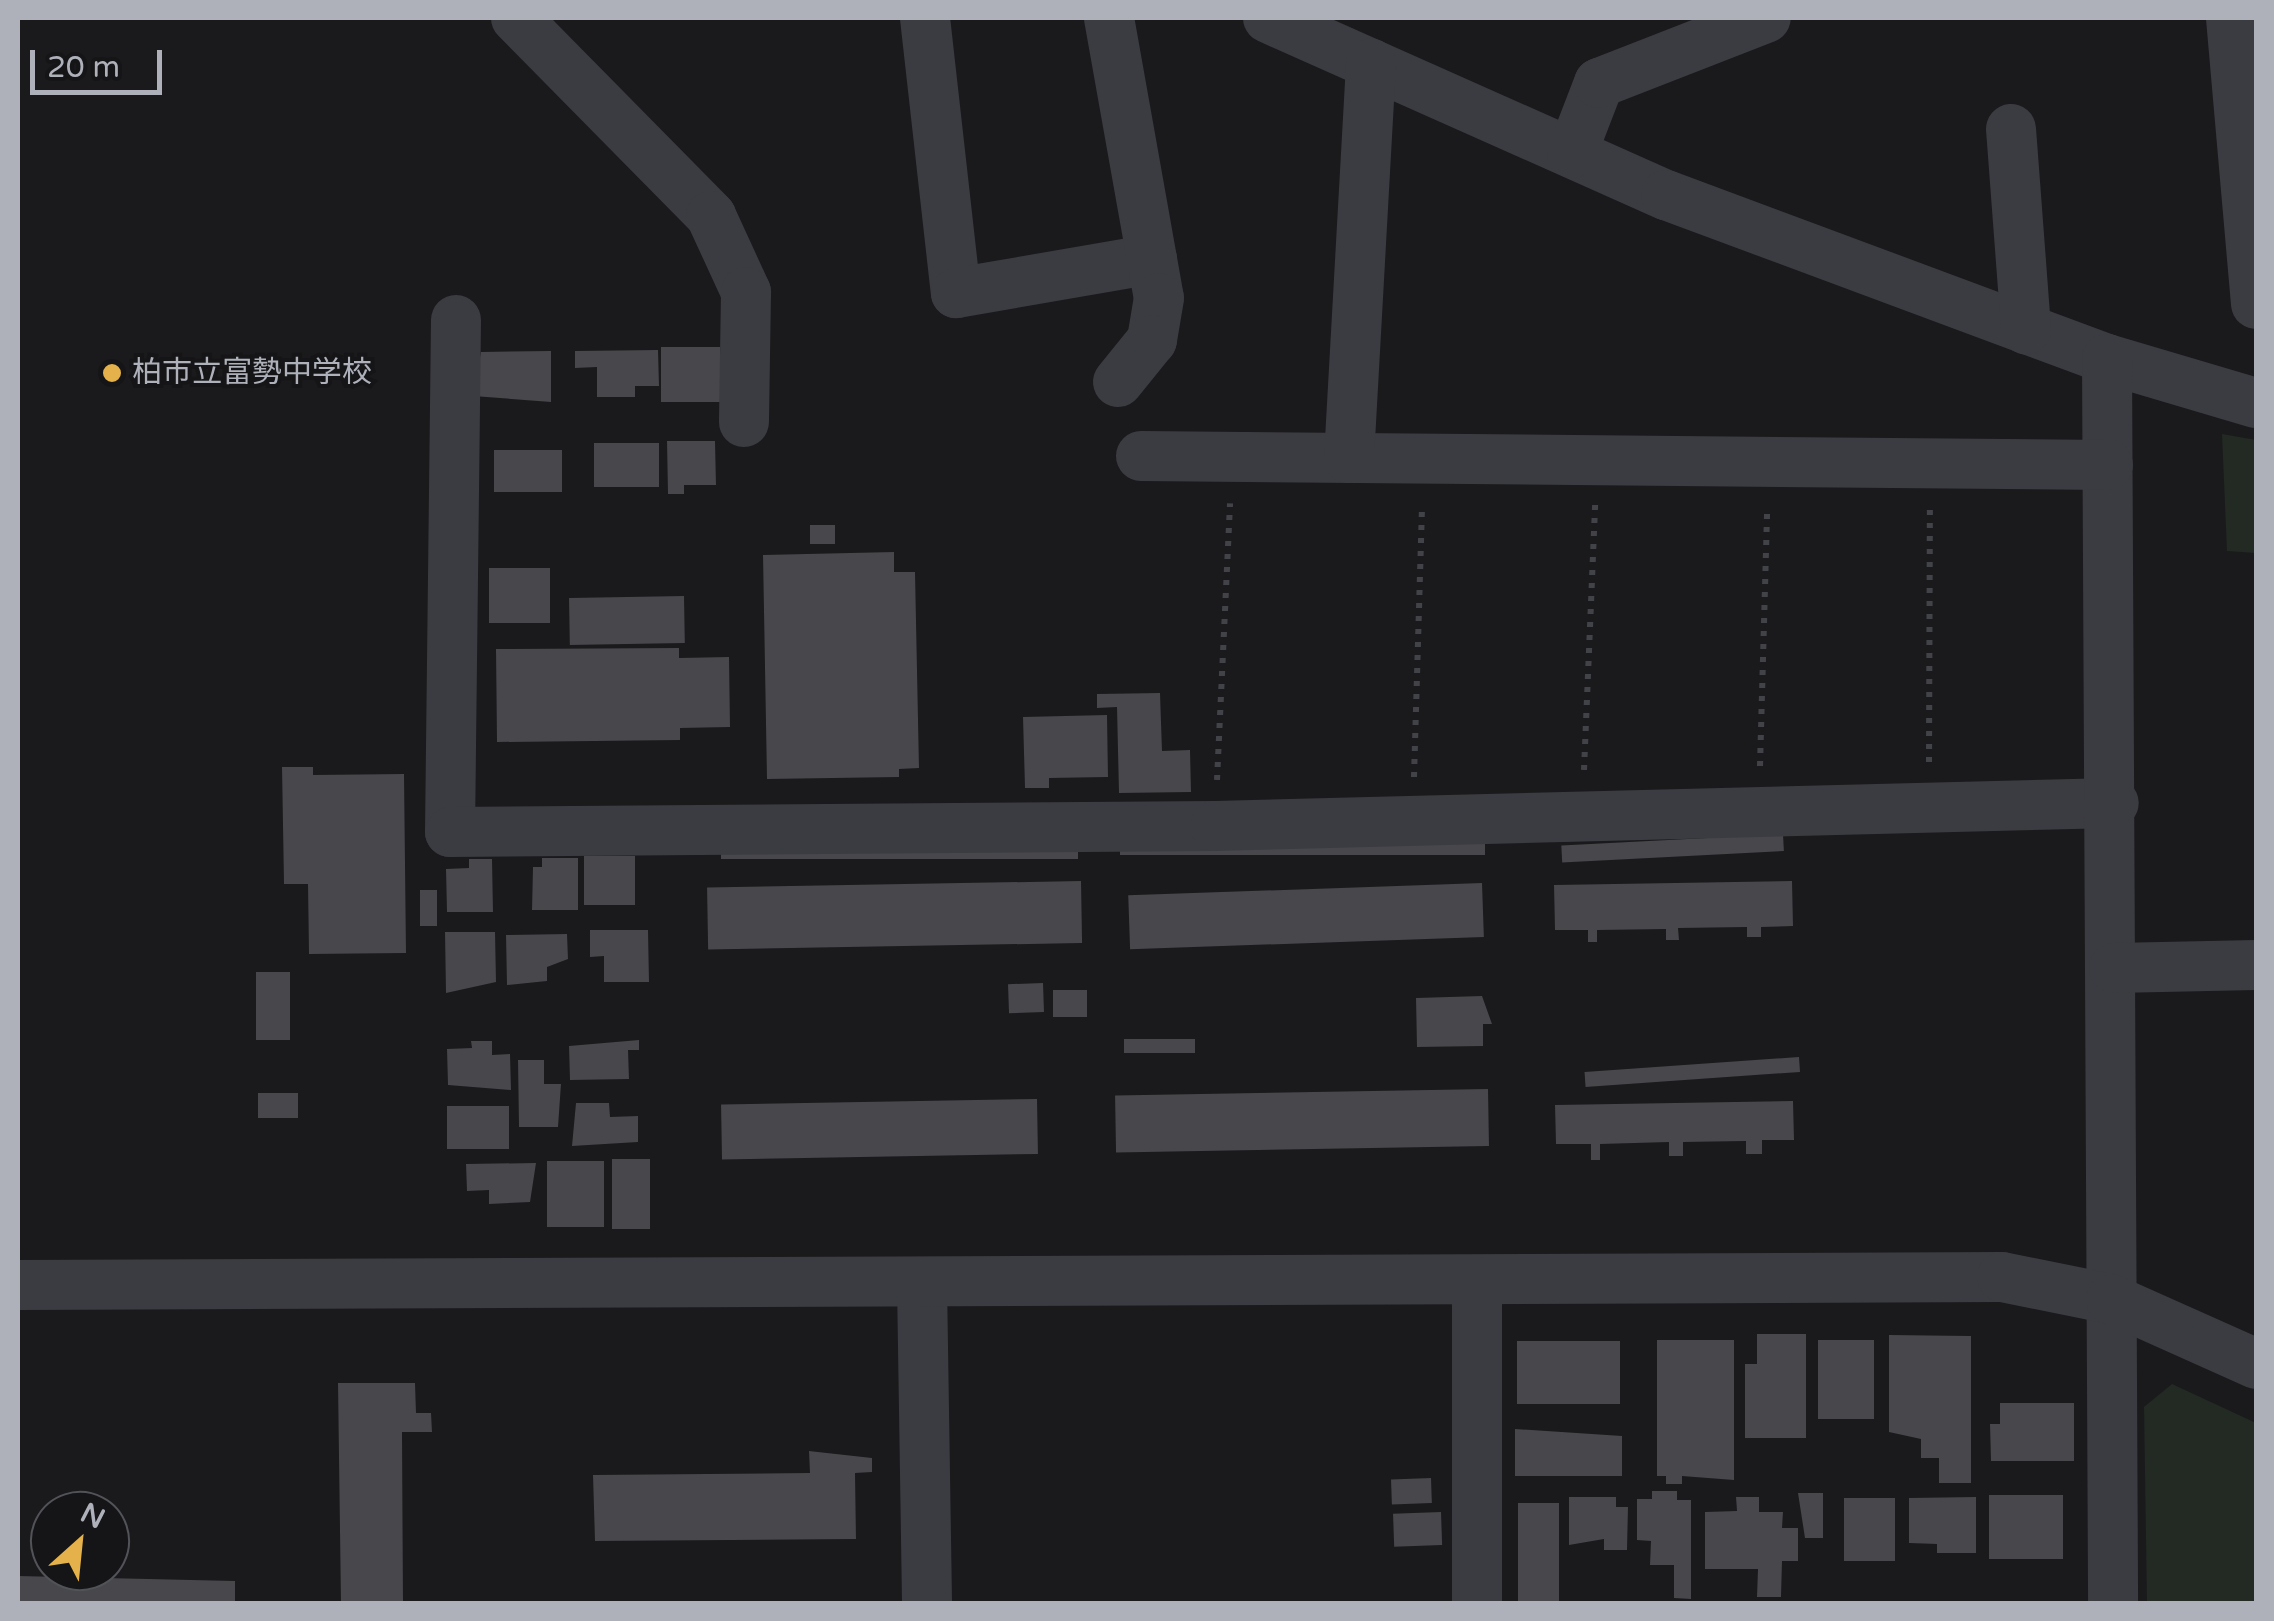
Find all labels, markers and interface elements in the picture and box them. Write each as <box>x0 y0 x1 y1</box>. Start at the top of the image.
scale bar <box>35 30 168 92</box>
text: 20 m <box>47 49 120 86</box>
place label: 柏市立富勢中学校 <box>132 355 372 391</box>
marker: 柏市立富勢中学校 <box>101 362 123 384</box>
north arrow <box>30 1491 130 1591</box>
text: N <box>75 1496 110 1536</box>

